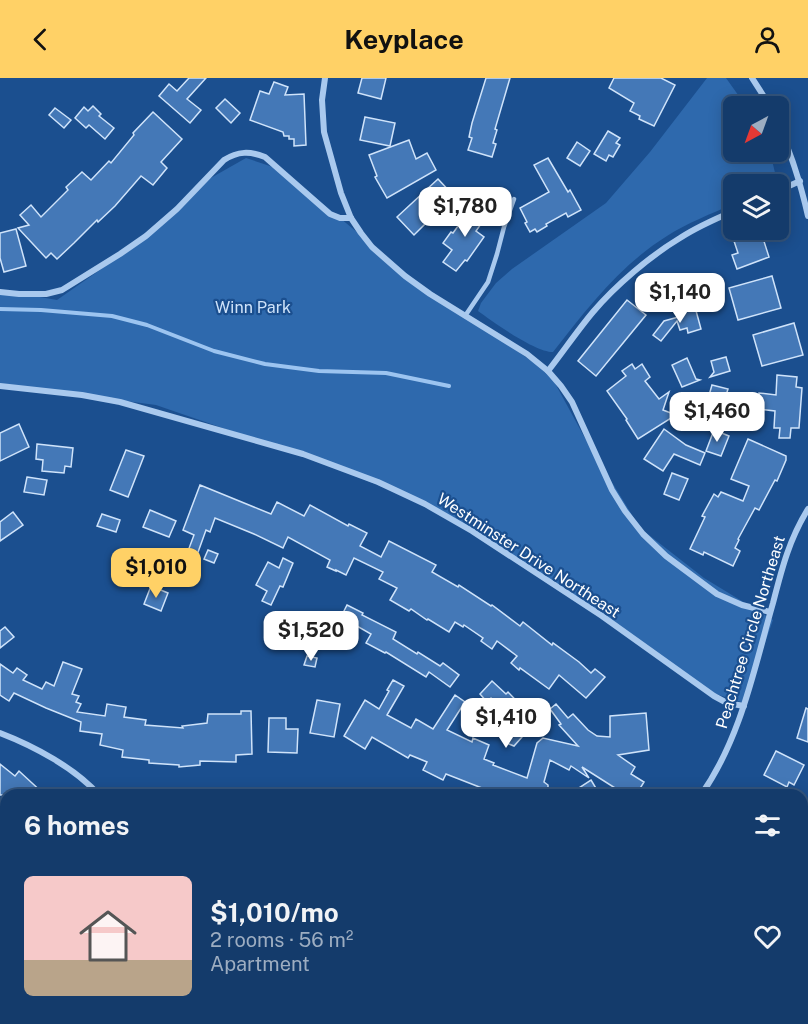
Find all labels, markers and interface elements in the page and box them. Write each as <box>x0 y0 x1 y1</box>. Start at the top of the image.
icon: back <box>24 23 57 56</box>
text: Keyplace <box>344 23 464 55</box>
icon: person <box>751 23 784 56</box>
north arrow <box>723 96 789 162</box>
map controls <box>723 96 789 240</box>
button: layers <box>723 174 789 240</box>
pin: $1,780 <box>416 187 514 238</box>
text: $1,780 <box>433 194 497 218</box>
pin: $1,140 <box>631 273 729 324</box>
text: $1,140 <box>649 280 711 304</box>
park label: Winn Park <box>215 298 291 317</box>
pin: $1,460 <box>668 392 766 443</box>
text: $1,460 <box>684 399 750 423</box>
street label: Westminster Drive Northeast <box>434 489 624 622</box>
street label: Peachtree Circle Northeast <box>712 533 789 731</box>
pin: $1,010 <box>107 548 205 599</box>
text: $1,010 <box>125 555 187 579</box>
pin: $1,520 <box>262 611 360 662</box>
text: $1,520 <box>278 618 344 642</box>
pin: $1,410 <box>457 698 555 749</box>
text: $1,410 <box>475 705 537 729</box>
icon: filters <box>751 809 784 842</box>
text: 6 homes <box>24 810 129 841</box>
text: $1,010/mo <box>210 897 339 928</box>
icon: home <box>72 900 144 972</box>
icon: heart <box>751 920 784 953</box>
text: 2 rooms · 56 m² <box>210 928 353 952</box>
text: Apartment <box>210 952 310 976</box>

